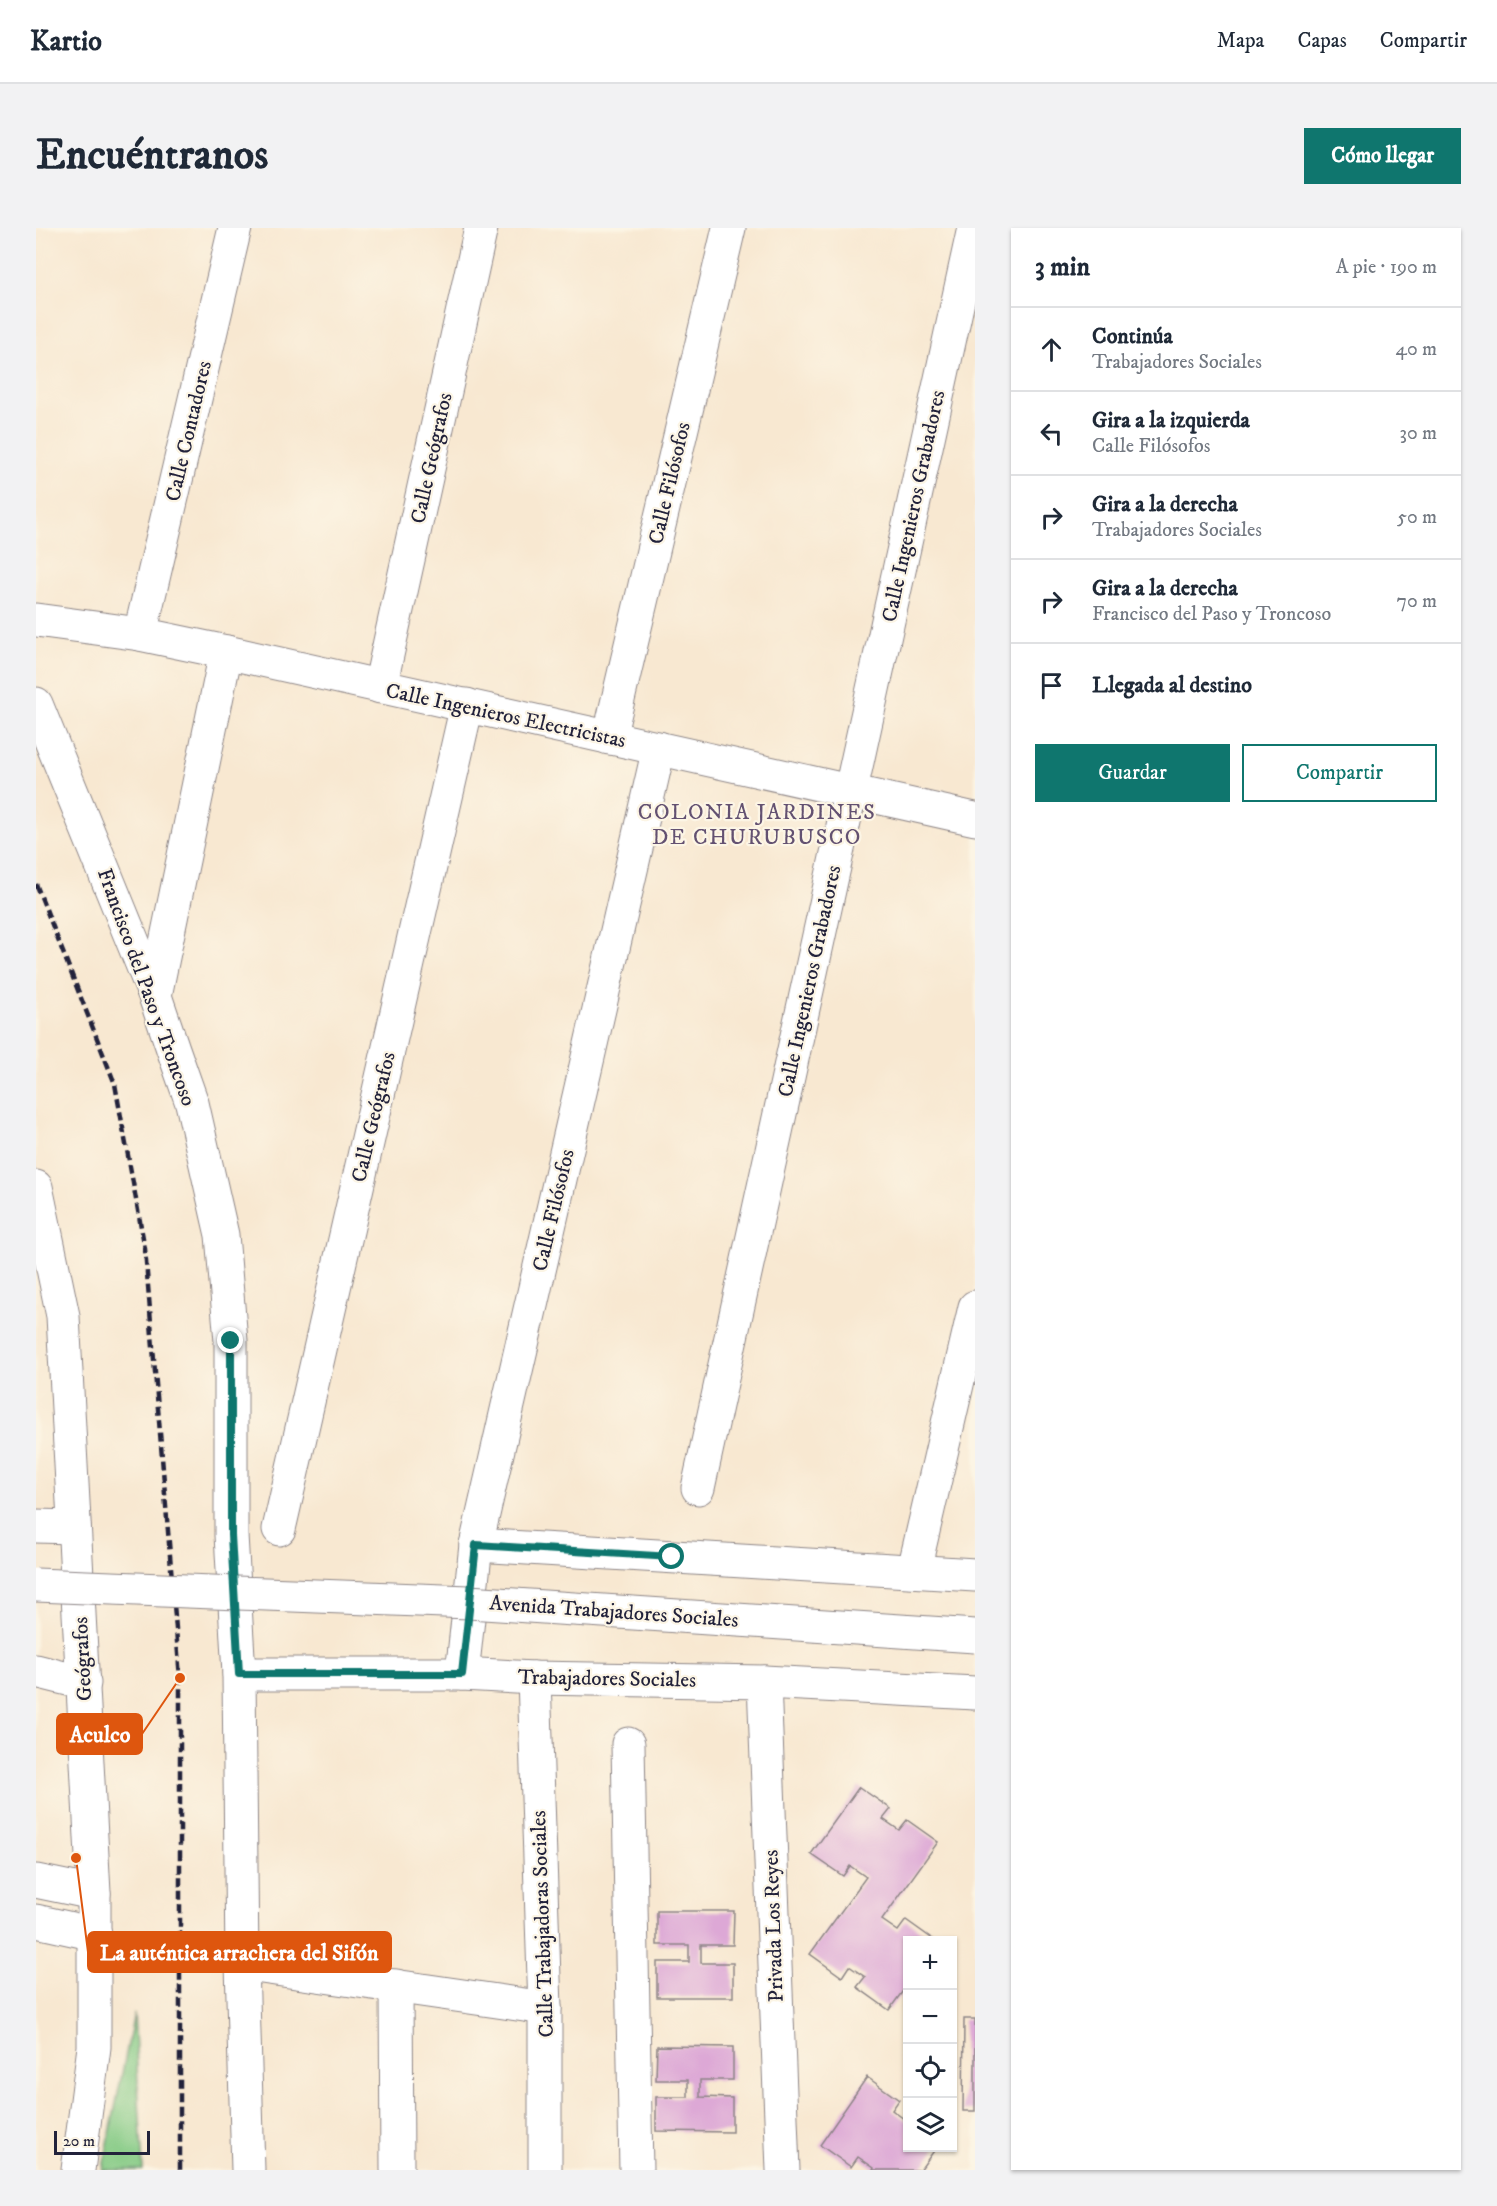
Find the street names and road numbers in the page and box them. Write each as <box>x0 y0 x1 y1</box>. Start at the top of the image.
street label: Calle Contadores <box>160 358 218 504</box>
street label: Calle Ingenieros Grabadores <box>877 388 951 624</box>
street label: Calle Geógrafos <box>405 390 459 526</box>
street label: Calle Filósofos <box>643 420 697 547</box>
street label: Calle Ingenieros Electricistas <box>383 678 628 754</box>
street label: Calle Ingenieros Grabadores <box>773 863 847 1099</box>
street label: Francisco del Paso y Troncoso <box>91 865 201 1110</box>
street label: Calle Geógrafos <box>346 1050 402 1185</box>
street label: Calle Filósofos <box>527 1147 581 1274</box>
street label: Avenida Trabajadores Sociales <box>489 1590 739 1634</box>
street label: Geógrafos <box>68 1616 98 1702</box>
street label: Trabajadores Sociales <box>518 1664 696 1694</box>
street label: Calle Trabajadoras Sociales <box>526 1810 560 2038</box>
street label: Privada Los Reyes <box>758 1849 790 2003</box>

